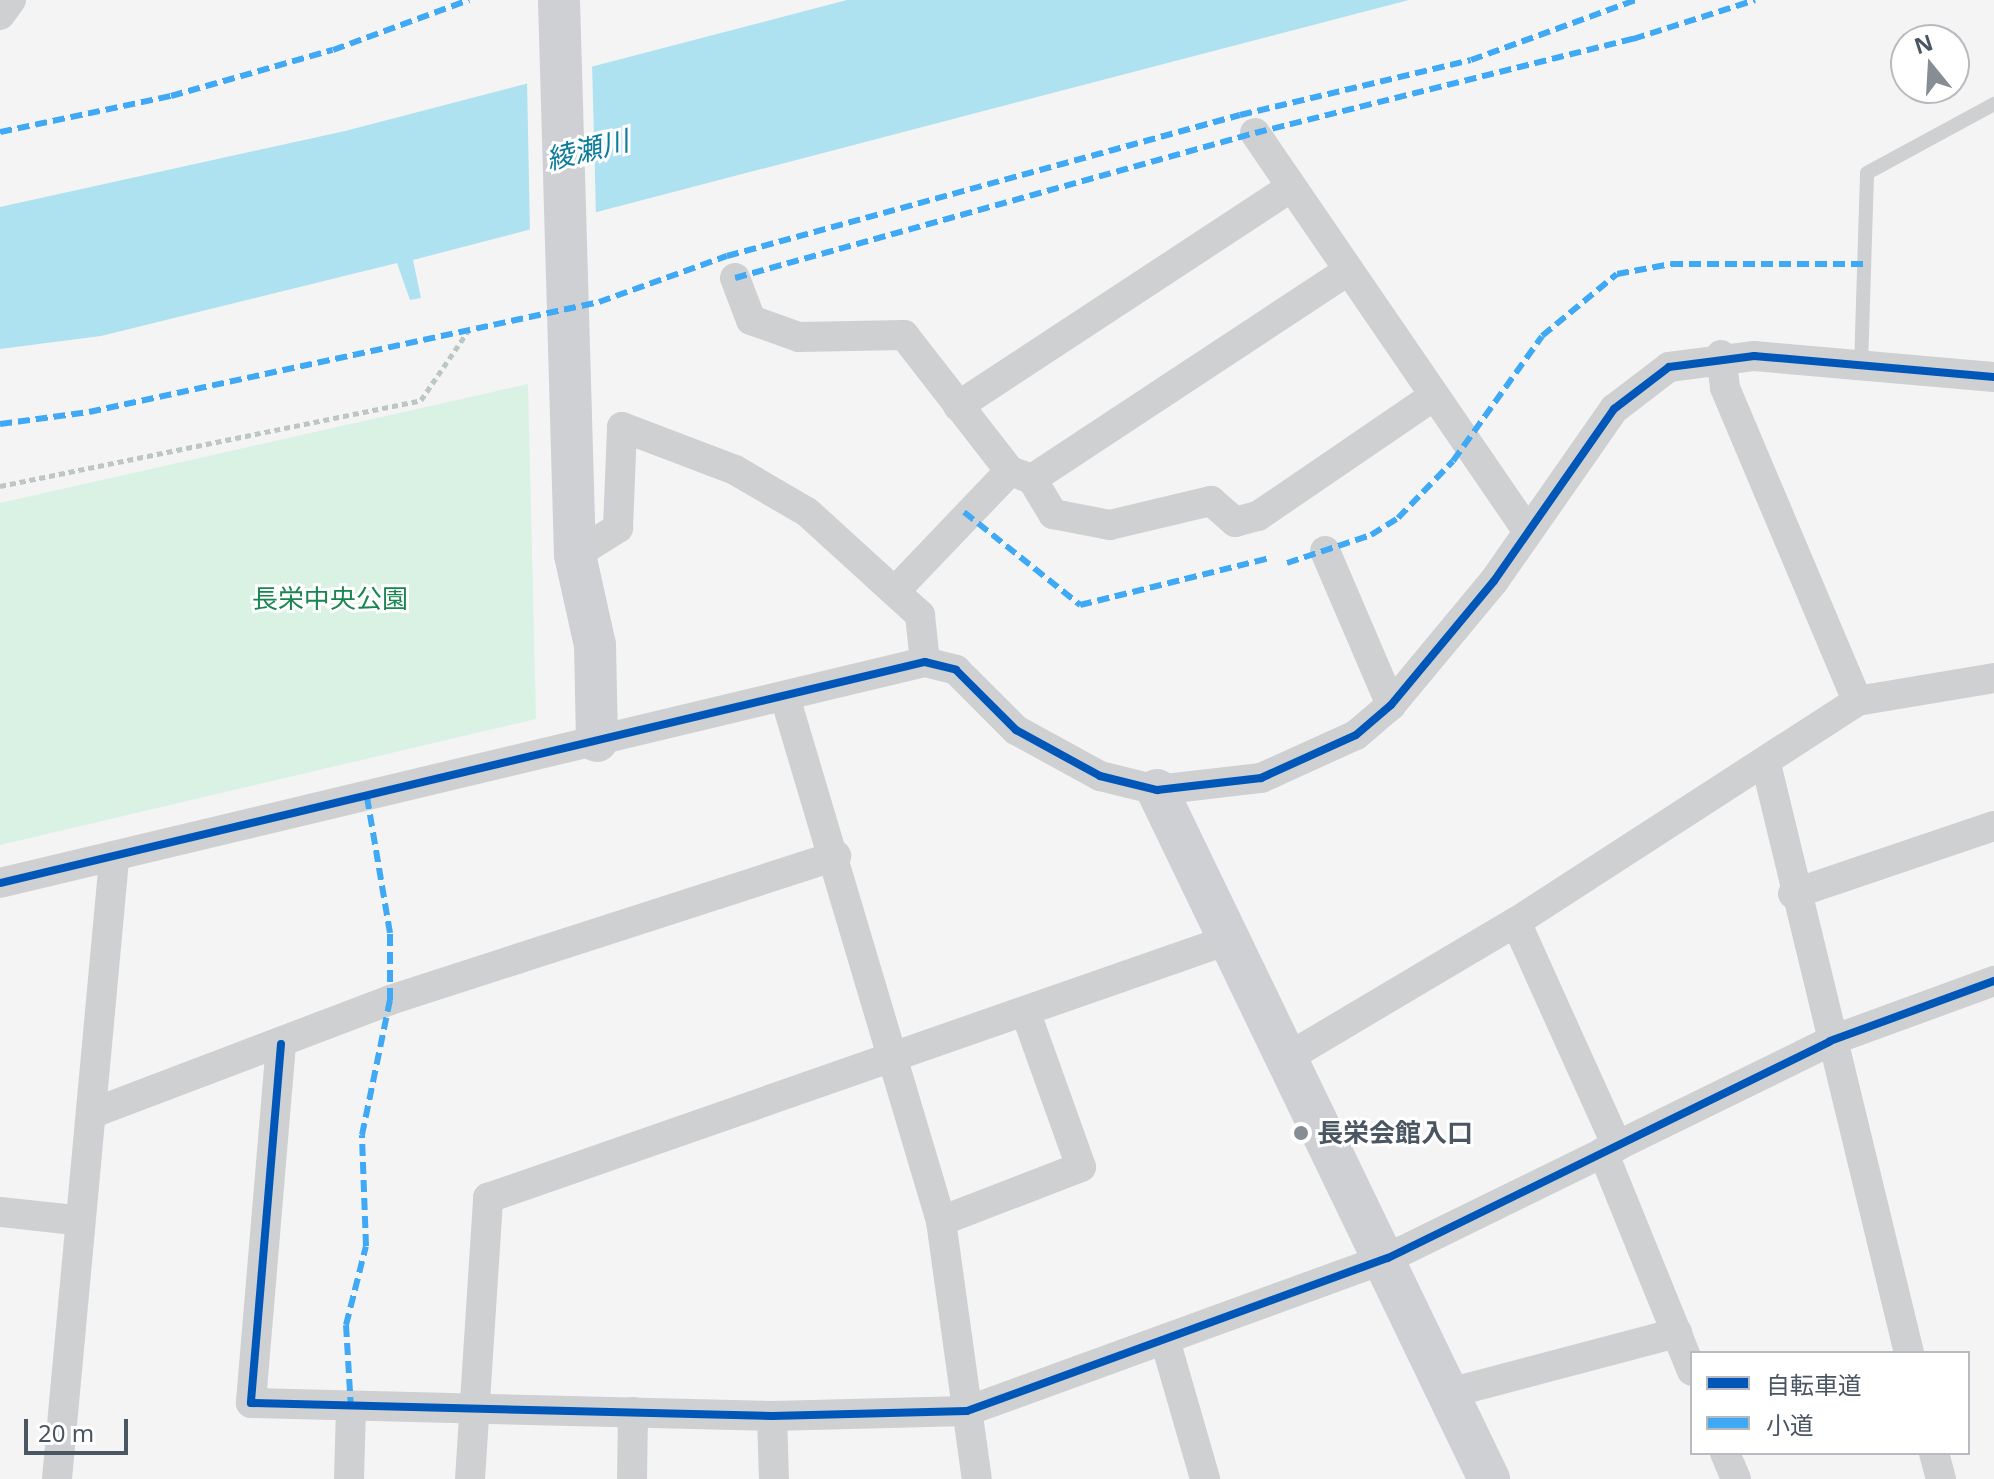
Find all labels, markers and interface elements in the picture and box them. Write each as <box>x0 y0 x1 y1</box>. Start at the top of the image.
north arrow <box>1890 24 1970 104</box>
text: N <box>1910 26 1936 60</box>
water label: 綾瀬川 <box>542 123 632 175</box>
park label: 長栄中央公園 <box>252 583 408 615</box>
place label: 長栄会館入口 <box>1317 1117 1473 1149</box>
marker: 長栄会館入口 <box>1292 1124 1310 1142</box>
legend <box>1690 1351 1970 1455</box>
text: 自転車道 <box>1766 1368 1862 1401</box>
scale bar <box>28 1403 132 1453</box>
text: 小道 <box>1766 1408 1814 1441</box>
text: 20 m <box>38 1416 94 1449</box>

